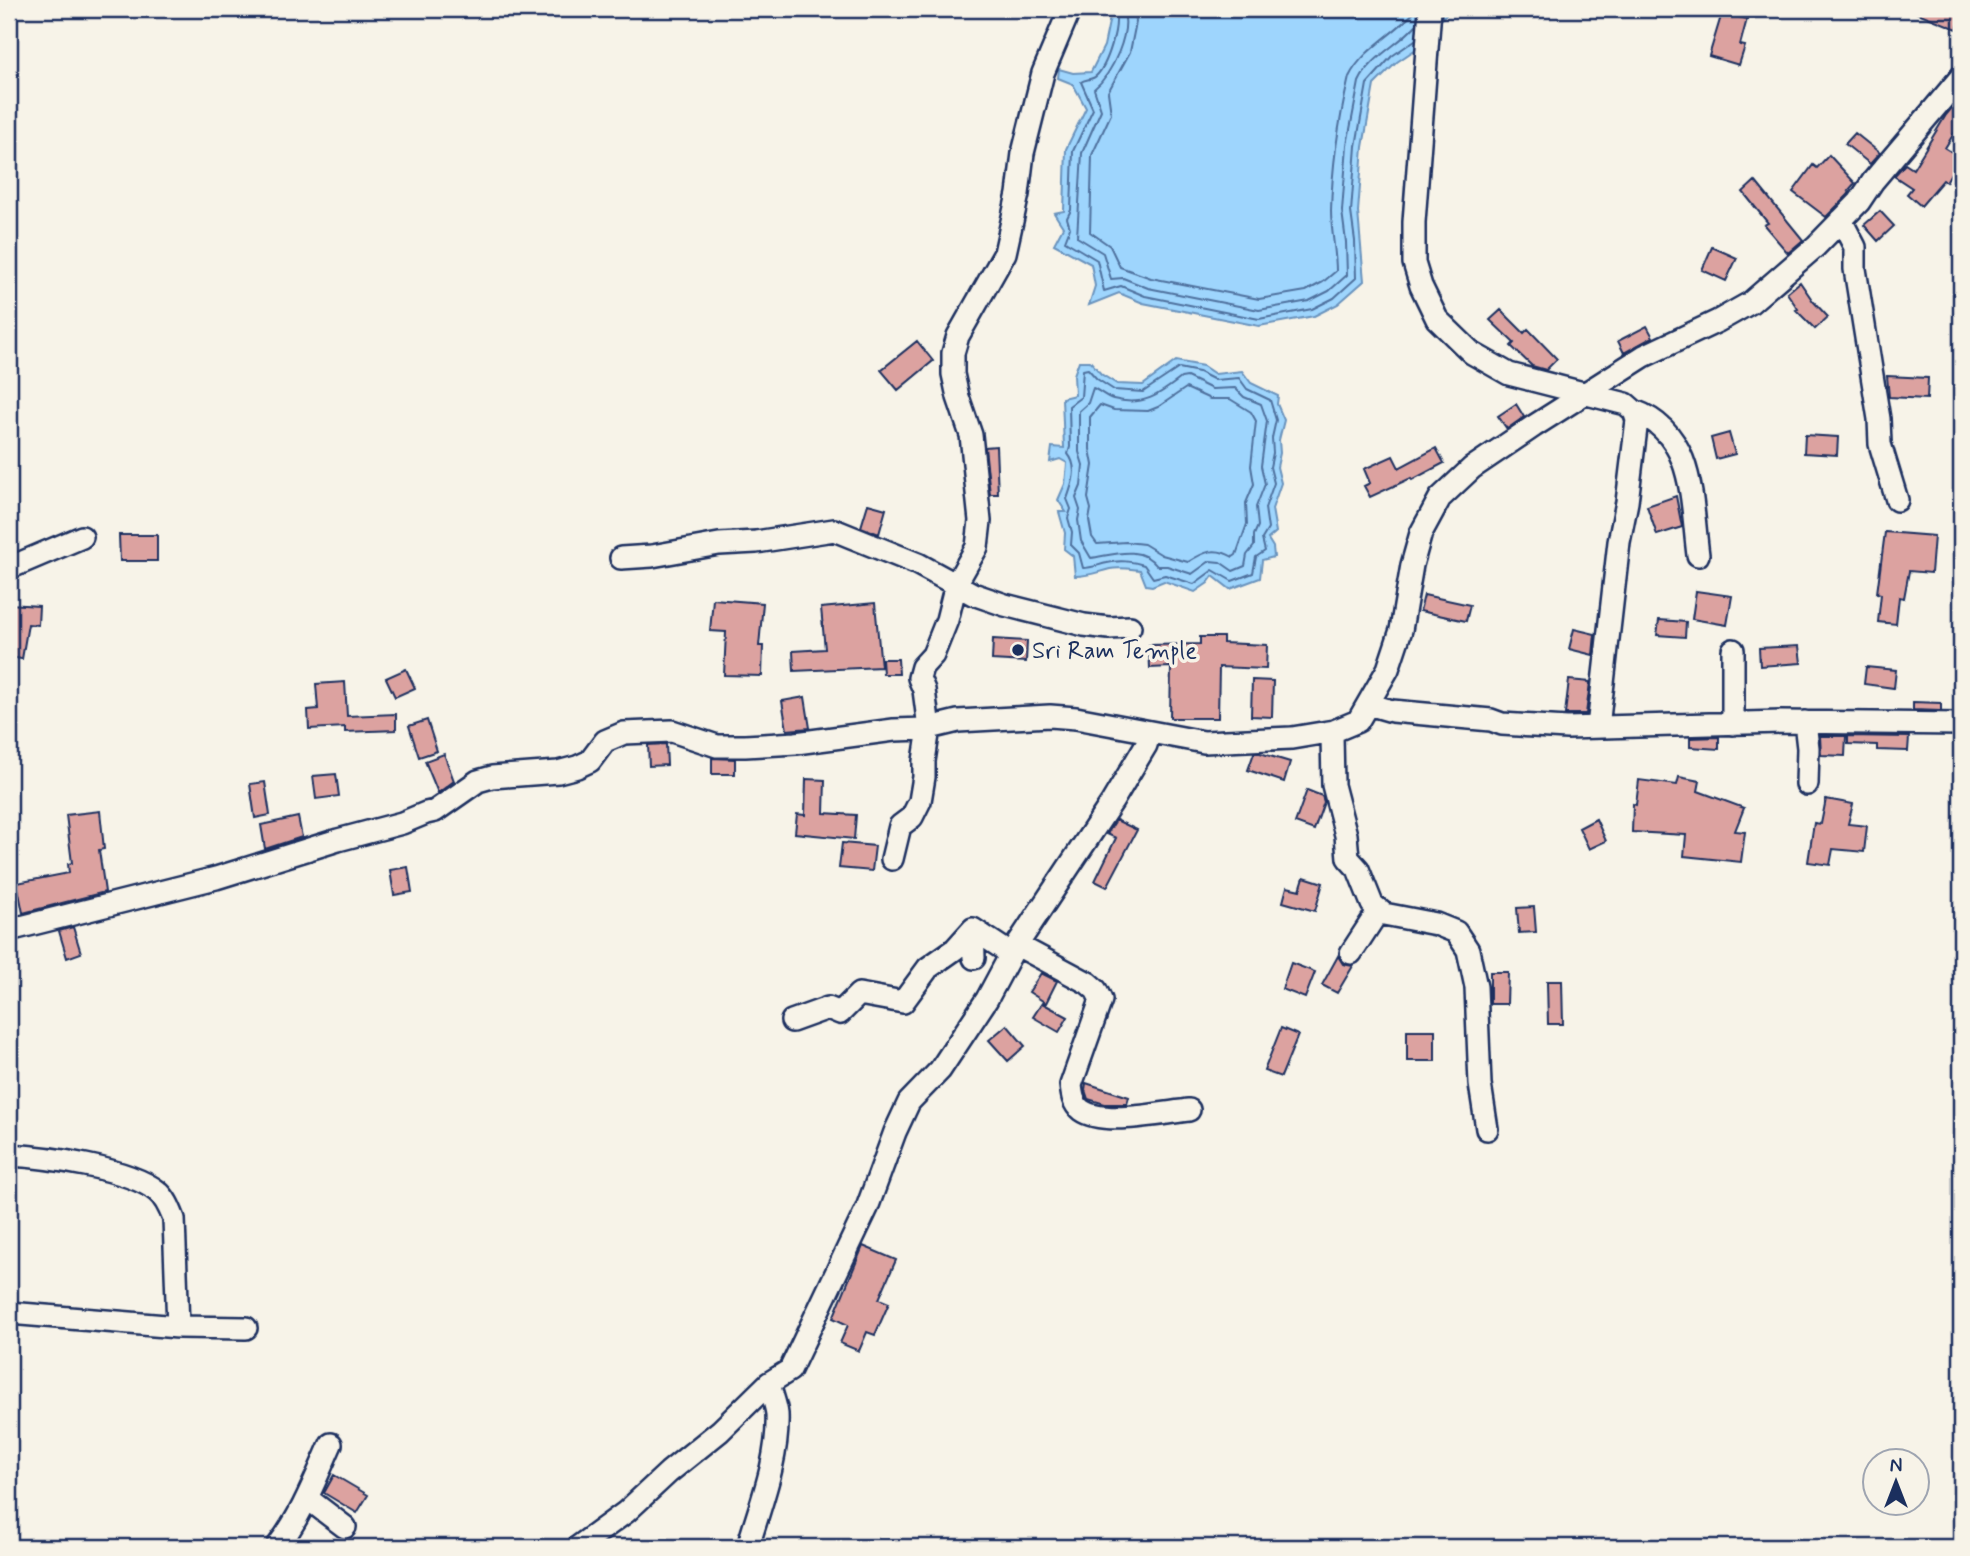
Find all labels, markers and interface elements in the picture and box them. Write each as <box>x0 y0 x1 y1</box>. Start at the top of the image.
place label: Sri Ram Temple <box>1032 636 1197 667</box>
marker: Sri Ram Temple <box>1010 642 1026 658</box>
north arrow <box>1862 1448 1932 1518</box>
text: N <box>1890 1454 1902 1479</box>

